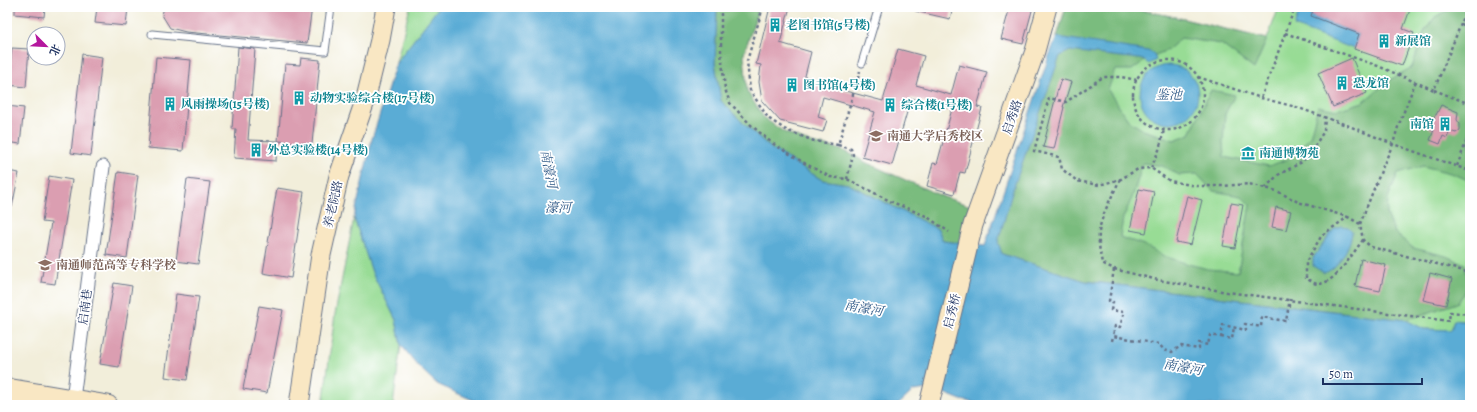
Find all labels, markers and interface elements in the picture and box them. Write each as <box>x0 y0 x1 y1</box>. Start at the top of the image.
building icon: 老图书馆(5号楼) <box>767 17 783 33</box>
place label: 老图书馆(5号楼) <box>786 17 870 33</box>
north arrow <box>26 26 66 66</box>
building icon: 新展馆 <box>1376 33 1392 49</box>
place label: 新展馆 <box>1395 33 1431 49</box>
text: 北 <box>46 42 64 58</box>
building icon: 恐龙馆 <box>1334 75 1350 91</box>
place label: 恐龙馆 <box>1353 75 1389 91</box>
building icon: 图书馆(4号楼) <box>784 77 800 93</box>
place label: 图书馆(4号楼) <box>803 77 876 93</box>
water label: 鉴池 <box>1156 86 1184 103</box>
building icon: 动物实验综合楼(17号楼) <box>291 90 307 106</box>
place label: 动物实验综合楼(17号楼) <box>310 90 434 106</box>
building icon: 风雨操场(15号楼) <box>162 96 178 112</box>
place label: 风雨操场(15号楼) <box>181 96 269 112</box>
building icon: 综合楼(1号楼) <box>882 97 898 113</box>
place label: 综合楼(1号楼) <box>901 97 972 113</box>
street label: 启秀路 <box>999 97 1025 137</box>
place label: 南馆 <box>1410 116 1434 132</box>
building icon: 南馆 <box>1437 116 1453 132</box>
school or university icon: 南通大学启秀校区 <box>868 128 884 144</box>
place label: 南通大学启秀校区 <box>887 128 983 144</box>
building icon: 外总实验楼(14号楼) <box>248 142 264 158</box>
place label: 外总实验楼(14号楼) <box>267 142 368 158</box>
museum icon: 南通博物苑 <box>1240 145 1256 161</box>
place label: 南通博物苑 <box>1259 145 1319 161</box>
water label: 南濠河 <box>537 148 561 192</box>
street label: 养老院路 <box>320 179 346 229</box>
water label: 濠河 <box>545 199 573 216</box>
school or university icon: 南通师范高等专科学校 <box>37 257 53 273</box>
place label: 南通师范高等专科学校 <box>56 257 176 273</box>
street label: 启南巷 <box>75 288 95 326</box>
street label: 启秀桥 <box>940 292 964 330</box>
water label: 南濠河 <box>843 296 887 320</box>
water label: 南濠河 <box>1162 355 1206 379</box>
scale bar <box>1323 360 1422 386</box>
text: 50 m <box>1329 366 1353 382</box>

